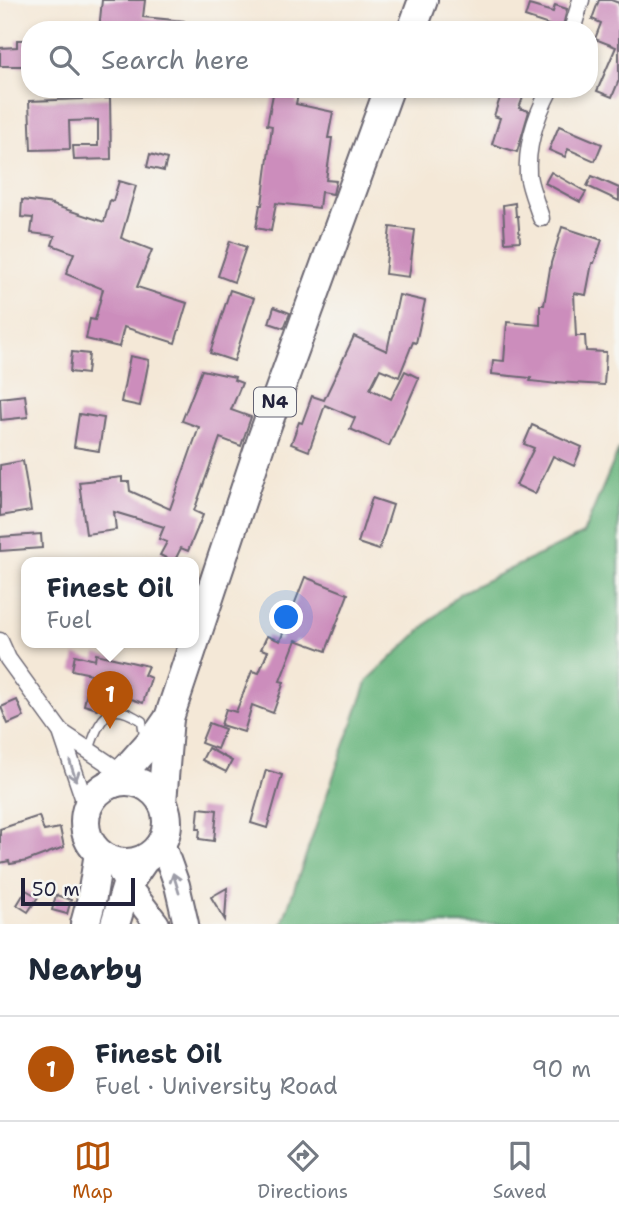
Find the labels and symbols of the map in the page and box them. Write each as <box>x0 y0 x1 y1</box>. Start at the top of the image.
road number: N4 <box>254 388 296 416</box>
your location <box>269 600 303 634</box>
pin: 1 <box>87 671 133 729</box>
one-way arrow <box>68 759 80 781</box>
one-way arrow <box>168 873 181 895</box>
scale bar <box>21 875 135 907</box>

